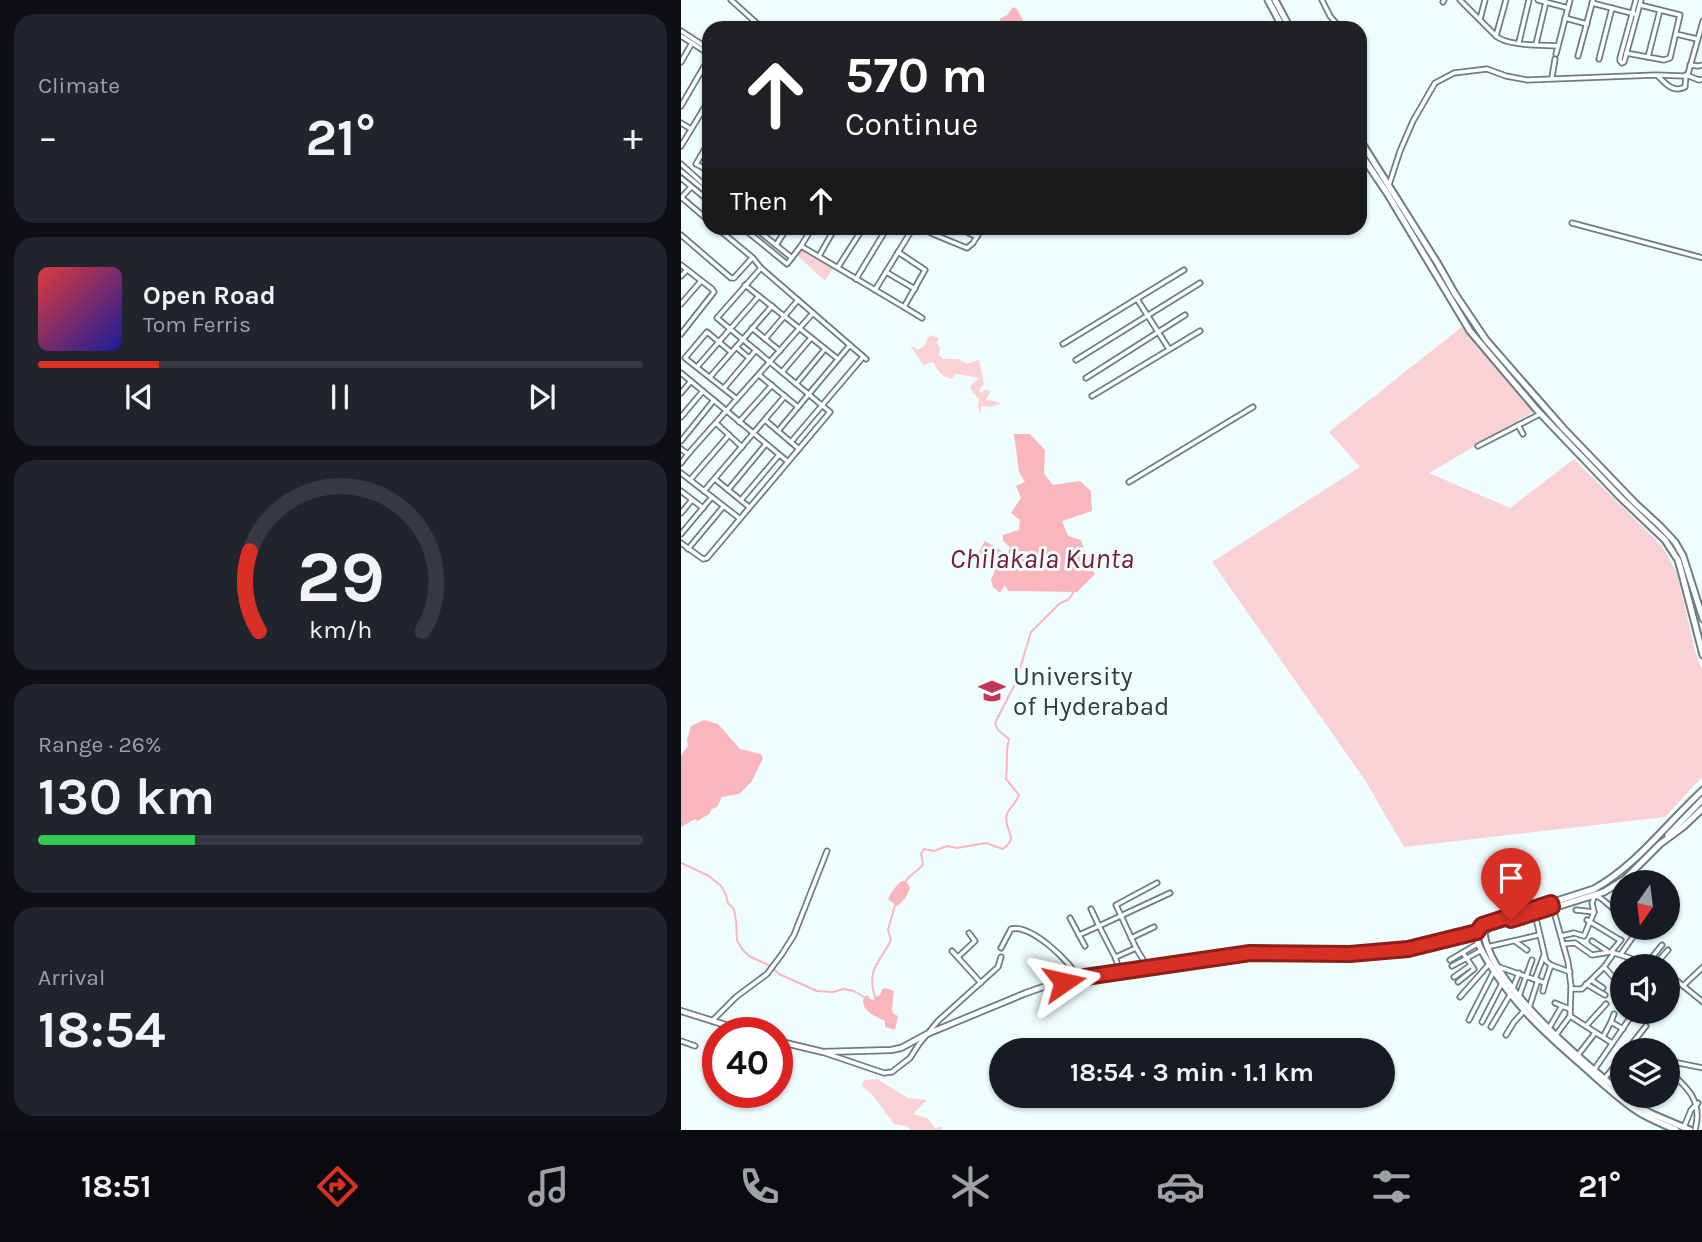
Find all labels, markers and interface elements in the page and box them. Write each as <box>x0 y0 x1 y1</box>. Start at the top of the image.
text: 570 m <box>845 47 988 104</box>
icon: ahead <box>730 49 821 140</box>
text: Climate <box>38 72 120 99</box>
text: Continue <box>845 106 978 143</box>
text: 21° <box>305 107 376 168</box>
text: − <box>38 115 58 160</box>
text: + <box>623 115 643 160</box>
icon: ahead <box>802 182 840 220</box>
text: Then <box>730 186 788 217</box>
text: Open Road <box>143 280 276 311</box>
text: Tom Ferris <box>143 311 251 338</box>
icon: previous <box>120 378 158 416</box>
icon: pause <box>321 378 359 416</box>
icon: next <box>523 378 561 416</box>
text: 29 <box>296 534 385 619</box>
water label: Chilakala Kunta <box>950 542 1134 575</box>
text: km/h <box>309 615 372 644</box>
place label: University of Hyderabad <box>1013 661 1169 722</box>
school or university icon: University of Hyderabad <box>977 676 1007 706</box>
text: Range · 26% <box>38 731 162 758</box>
text: 130 km <box>38 766 215 827</box>
pin <box>1481 848 1541 920</box>
icon: arrive <box>1492 859 1530 897</box>
north arrow <box>1610 870 1680 940</box>
map controls <box>1610 870 1680 1108</box>
position arrow <box>1027 945 1101 1019</box>
button: sound <box>1610 954 1680 1024</box>
text: Arrival <box>38 964 105 991</box>
text: 18:54 <box>38 999 165 1060</box>
speed limit sign: 40 <box>702 1017 793 1108</box>
button: layers <box>1610 1038 1680 1108</box>
text: 18:54 · 3 min · 1.1 km <box>1070 1057 1314 1088</box>
icon: directions <box>313 1162 362 1211</box>
icon: music <box>524 1162 573 1211</box>
icon: phone <box>735 1162 784 1211</box>
icon: climate <box>946 1162 995 1211</box>
icon: car <box>1156 1162 1205 1211</box>
icon: filters <box>1367 1162 1416 1211</box>
text: 18:51 <box>81 1168 152 1205</box>
text: 21° <box>1578 1168 1621 1205</box>

